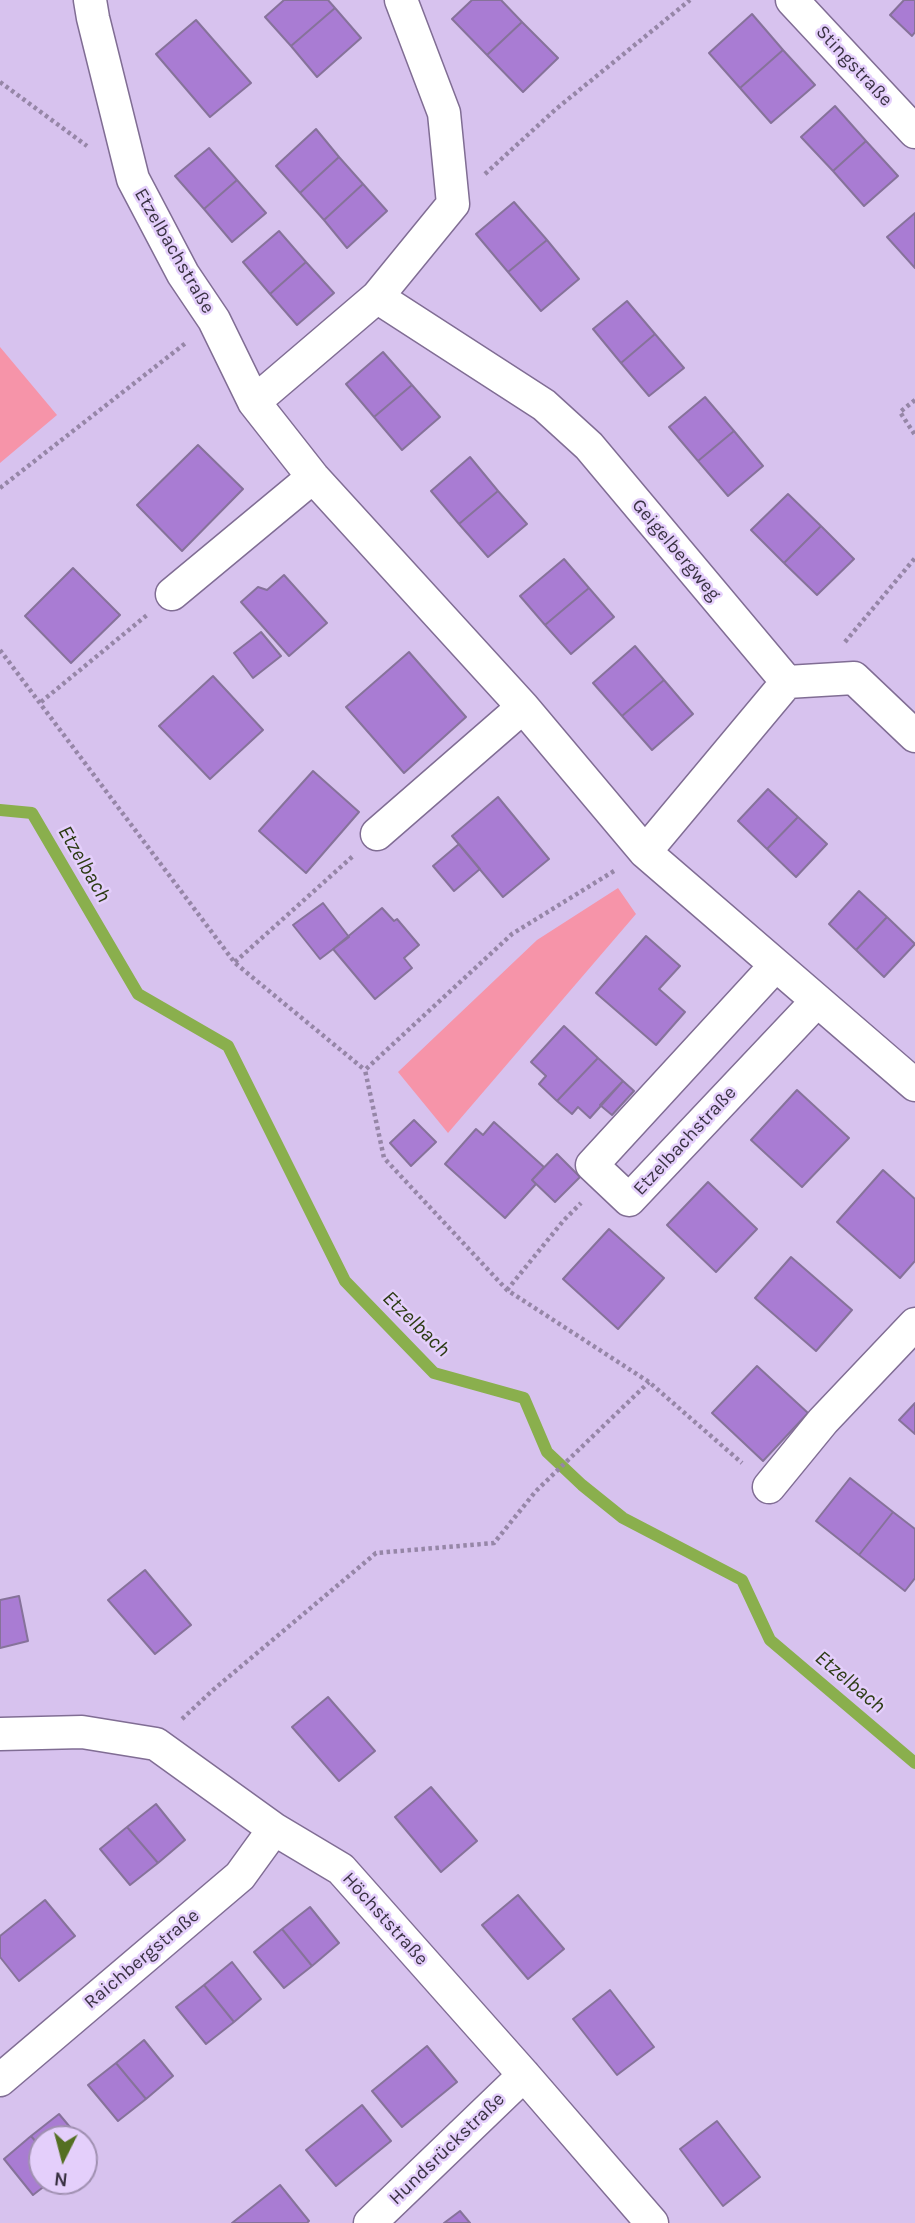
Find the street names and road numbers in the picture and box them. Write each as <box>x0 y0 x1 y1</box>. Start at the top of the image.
street label: Stingstraße <box>811 21 897 111</box>
street label: Etzelbachstraße <box>129 184 219 318</box>
street label: Geigelbergweg <box>627 494 725 606</box>
street label: Etzelbachstraße <box>629 1082 741 1200</box>
street label: Höchststraße <box>337 1868 433 1970</box>
street label: Raichbergstraße <box>80 1904 204 2014</box>
street label: Hundsrückstraße <box>385 2088 509 2210</box>

